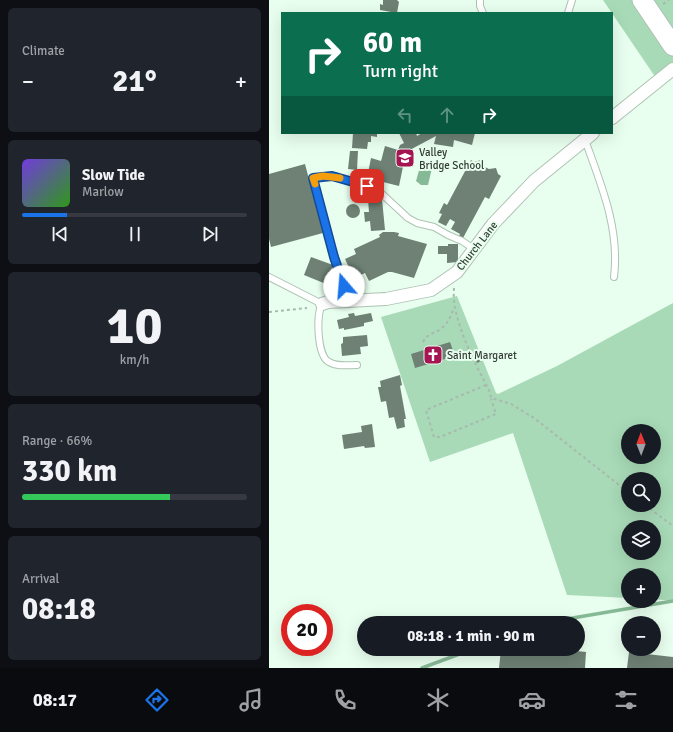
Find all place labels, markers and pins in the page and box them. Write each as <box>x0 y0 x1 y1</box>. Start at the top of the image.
place label: Valley Bridge School <box>419 146 484 172</box>
school or university icon: Valley Bridge School <box>394 147 416 169</box>
pin <box>350 169 384 203</box>
church icon: Saint Margaret <box>422 344 444 366</box>
place label: Saint Margaret <box>447 349 517 362</box>

